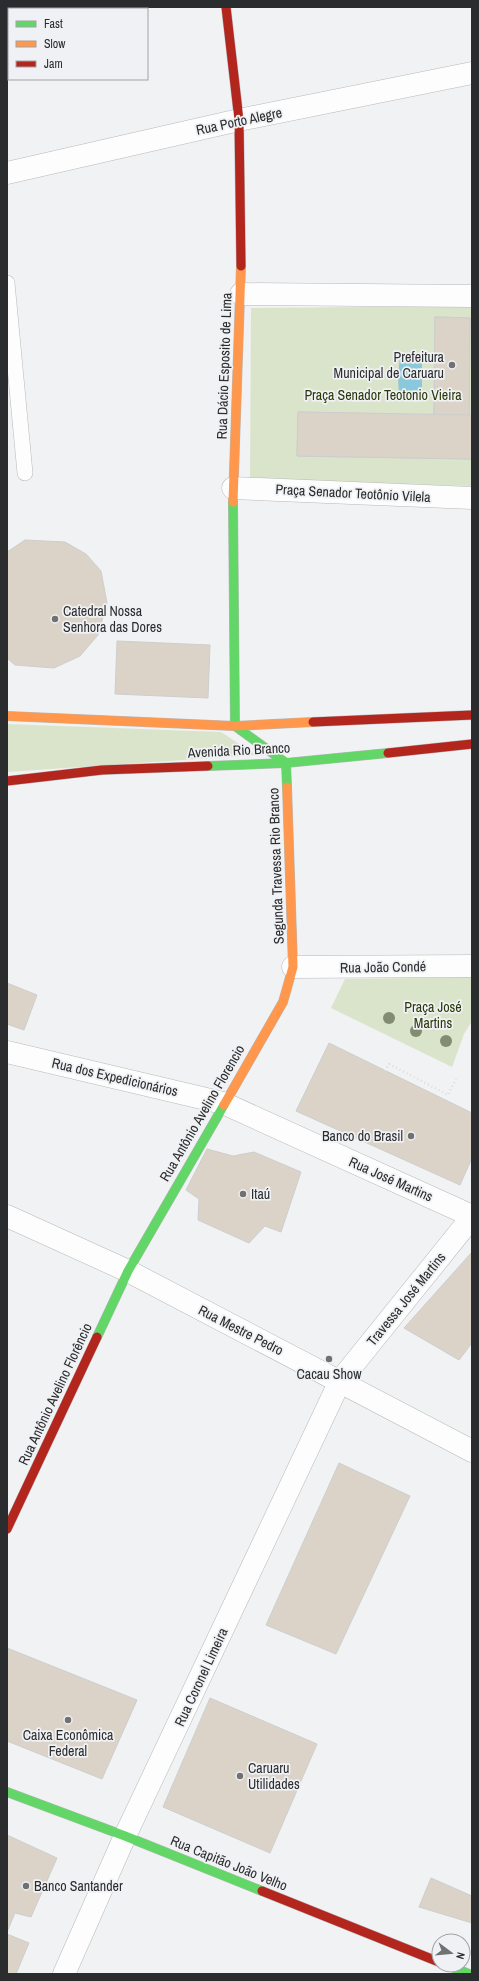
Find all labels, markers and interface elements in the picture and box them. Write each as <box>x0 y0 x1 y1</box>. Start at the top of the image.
legend <box>8 8 148 80</box>
text: Fast <box>44 16 63 32</box>
text: Slow <box>44 36 66 52</box>
text: Jam <box>44 56 63 72</box>
street label: Rua Porto Alegre <box>194 103 284 139</box>
street label: Rua Dácio Esposito de Lima <box>212 292 236 440</box>
place label: Prefeitura Municipal de Caruaru <box>334 348 445 382</box>
marker: Prefeitura Municipal de Caruaru <box>447 360 457 370</box>
park label: Praça Senador Teotonio Vieira <box>304 386 462 404</box>
street label: Praça Senador Teotônio Vilela <box>275 480 432 506</box>
place label: Catedral Nossa Senhora das Dores <box>63 602 162 636</box>
marker: Catedral Nossa Senhora das Dores <box>50 614 60 624</box>
street label: Avenida Rio Branco <box>186 738 291 762</box>
street label: Segunda Travessa Rio Branco <box>264 788 288 944</box>
street label: Rua João Condé <box>340 957 426 977</box>
park label: Praça José Martins <box>404 998 462 1032</box>
street label: Rua Antônio Avelino Florencio <box>155 1041 249 1185</box>
street label: Rua dos Expedicionários <box>50 1054 180 1100</box>
place label: Banco do Brasil <box>322 1127 403 1145</box>
marker: Banco do Brasil <box>406 1131 416 1141</box>
street label: Rua José Martins <box>346 1152 436 1206</box>
place label: Itaú <box>251 1185 270 1203</box>
marker: Itaú <box>238 1189 248 1199</box>
street label: Travessa José Martins <box>363 1248 450 1350</box>
street label: Rua Mestre Pedro <box>195 1301 287 1359</box>
street label: Rua Antônio Avelino Florêncio <box>14 1320 96 1468</box>
marker: Cacau Show <box>324 1354 334 1364</box>
place label: Cacau Show <box>296 1365 362 1383</box>
street label: Rua Coronel Limeira <box>170 1624 232 1729</box>
marker: Caixa Econômica Federal <box>63 1715 73 1725</box>
place label: Caixa Econômica Federal <box>23 1726 114 1760</box>
place label: Caruaru Utilidades <box>248 1759 300 1793</box>
marker: Caruaru Utilidades <box>235 1771 245 1781</box>
street label: Rua Capitão João Velho <box>168 1831 290 1895</box>
place label: Banco Santander <box>34 1877 123 1895</box>
marker: Banco Santander <box>21 1881 31 1891</box>
north arrow <box>431 1933 471 1973</box>
text: N <box>453 1951 468 1961</box>

